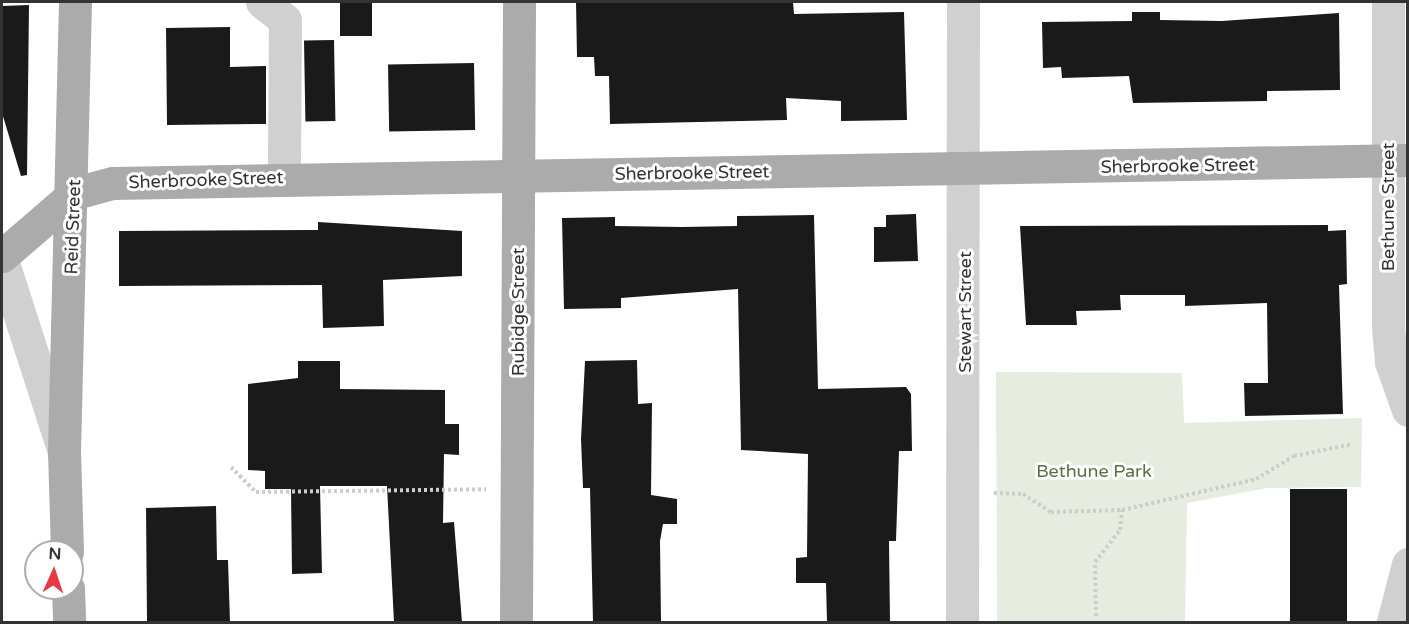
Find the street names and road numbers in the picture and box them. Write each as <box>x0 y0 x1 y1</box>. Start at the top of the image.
street label: Bethune Street <box>1377 143 1399 271</box>
street label: Sherbrooke Street <box>1100 154 1256 178</box>
street label: Sherbrooke Street <box>614 161 770 185</box>
street label: Sherbrooke Street <box>128 167 284 193</box>
street label: Reid Street <box>61 179 85 275</box>
street label: Rubidge Street <box>507 248 529 376</box>
street label: Stewart Street <box>954 251 976 373</box>

